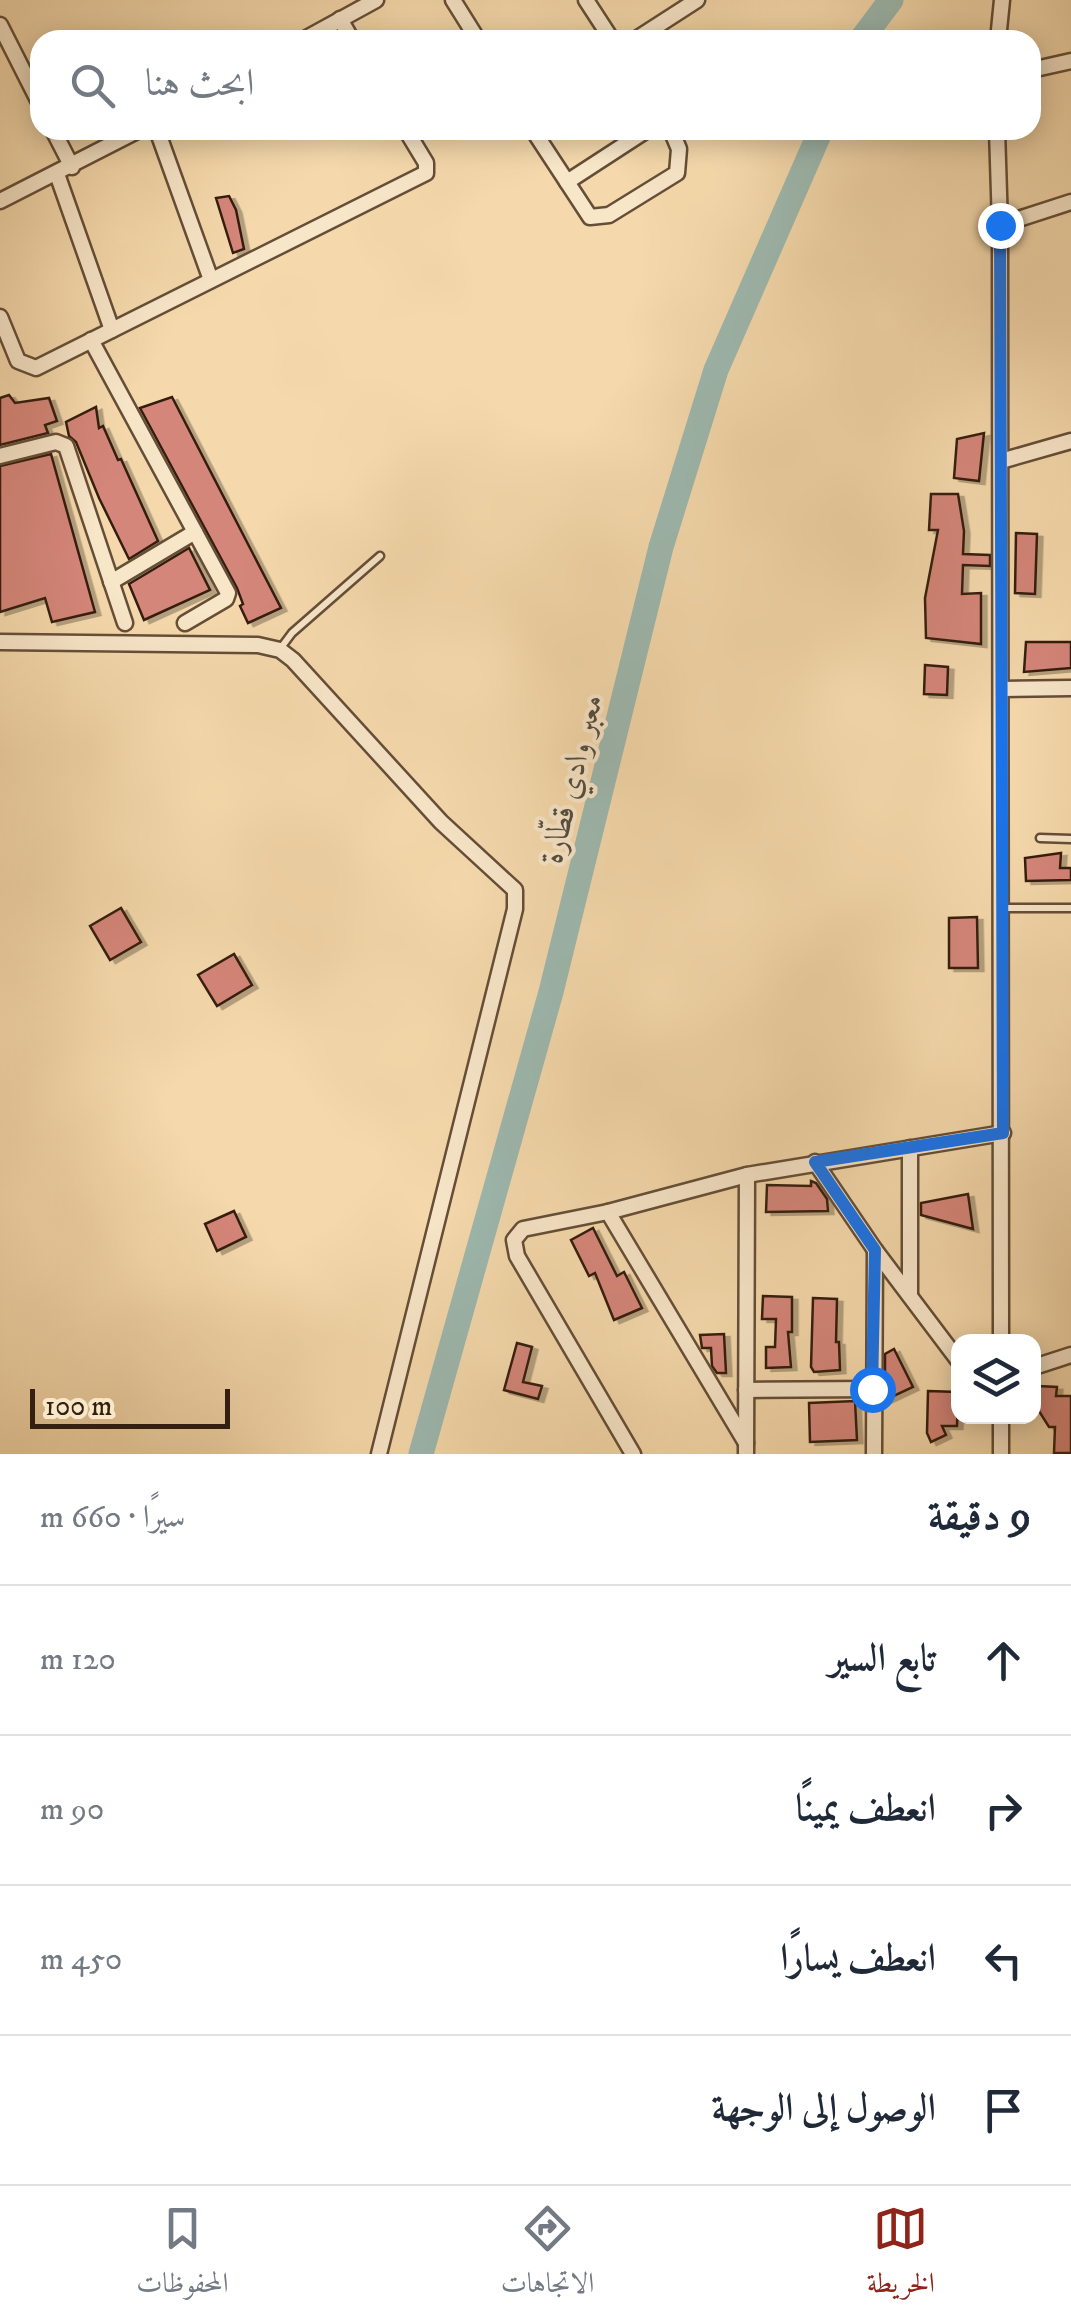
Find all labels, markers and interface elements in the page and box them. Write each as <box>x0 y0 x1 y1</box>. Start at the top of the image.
search box <box>30 30 1041 140</box>
icon: search <box>65 58 120 113</box>
text: ابحث هنا <box>145 60 255 108</box>
route end <box>978 203 1024 249</box>
water label: معبر وادي قطّارة <box>529 689 616 870</box>
map controls <box>951 1334 1041 1424</box>
button: layers <box>951 1334 1041 1424</box>
route start <box>850 1367 896 1413</box>
scale bar <box>30 1384 230 1428</box>
text: 100 m <box>45 1389 112 1424</box>
text: 9 دقيقة <box>928 1491 1031 1543</box>
text: سيرًا · 660 m <box>40 1498 186 1538</box>
icon: ahead <box>976 1633 1031 1688</box>
text: تابع السير <box>829 1635 936 1683</box>
text: 120 m <box>40 1640 116 1680</box>
icon: right <box>976 1783 1031 1838</box>
text: انعطف يمينًا <box>795 1785 936 1833</box>
text: 90 m <box>40 1790 104 1830</box>
icon: left <box>976 1933 1031 1988</box>
text: انعطف يسارًا <box>780 1935 936 1983</box>
text: 450 m <box>40 1940 122 1980</box>
icon: arrive <box>976 2083 1031 2138</box>
text: الوصول إلى الوجهة <box>712 2085 936 2133</box>
tab: المحفوظات <box>136 2201 228 2310</box>
tab: الاتجاهات <box>501 2201 594 2310</box>
tab: الخريطة <box>867 2201 935 2310</box>

